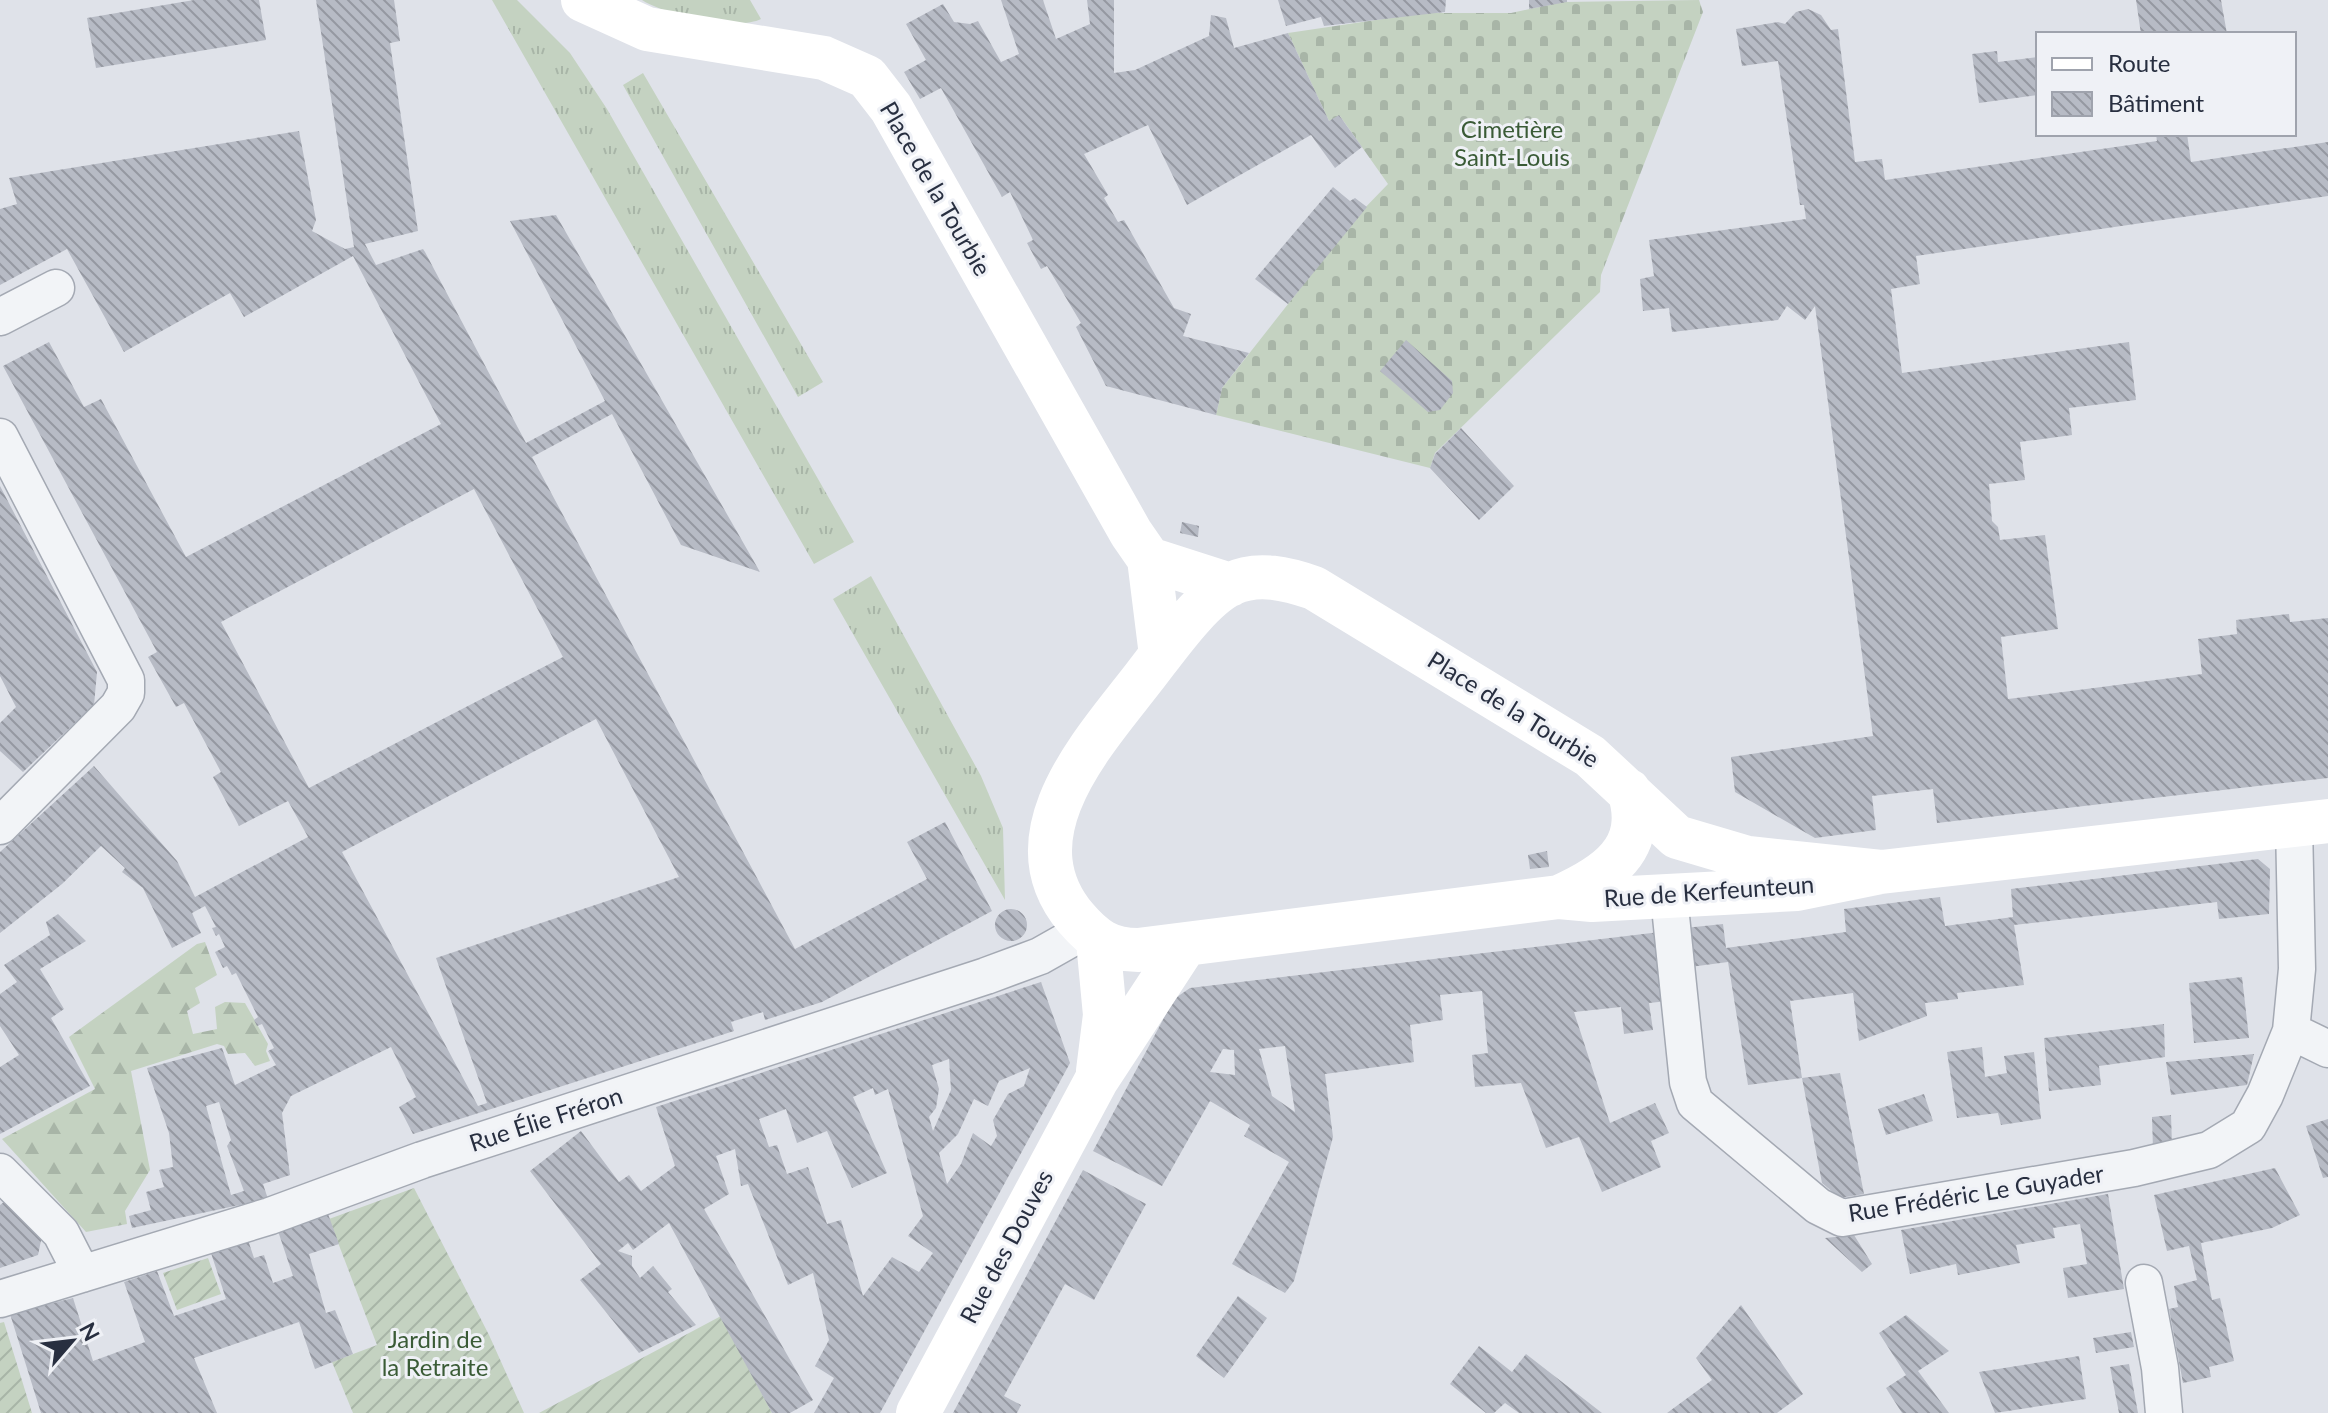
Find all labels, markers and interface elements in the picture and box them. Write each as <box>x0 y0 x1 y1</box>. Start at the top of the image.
legend <box>2036 32 2296 136</box>
text: Route <box>2108 48 2170 77</box>
text: Bâtiment <box>2108 88 2205 117</box>
street label: Place de la Tourbie <box>875 96 998 280</box>
park label: Cimetière Saint-Louis <box>1454 114 1570 171</box>
street label: Place de la Tourbie <box>1423 644 1605 773</box>
street label: Rue de Kerfeunteun <box>1603 869 1815 912</box>
street label: Rue Élie Fréron <box>465 1080 626 1157</box>
street label: Rue Frédéric Le Guyader <box>1846 1158 2106 1227</box>
street label: Rue des Douves <box>953 1165 1058 1328</box>
north arrow <box>32 1301 112 1381</box>
text: N <box>74 1318 106 1345</box>
park label: Jardin de la Retraite <box>382 1324 488 1381</box>

